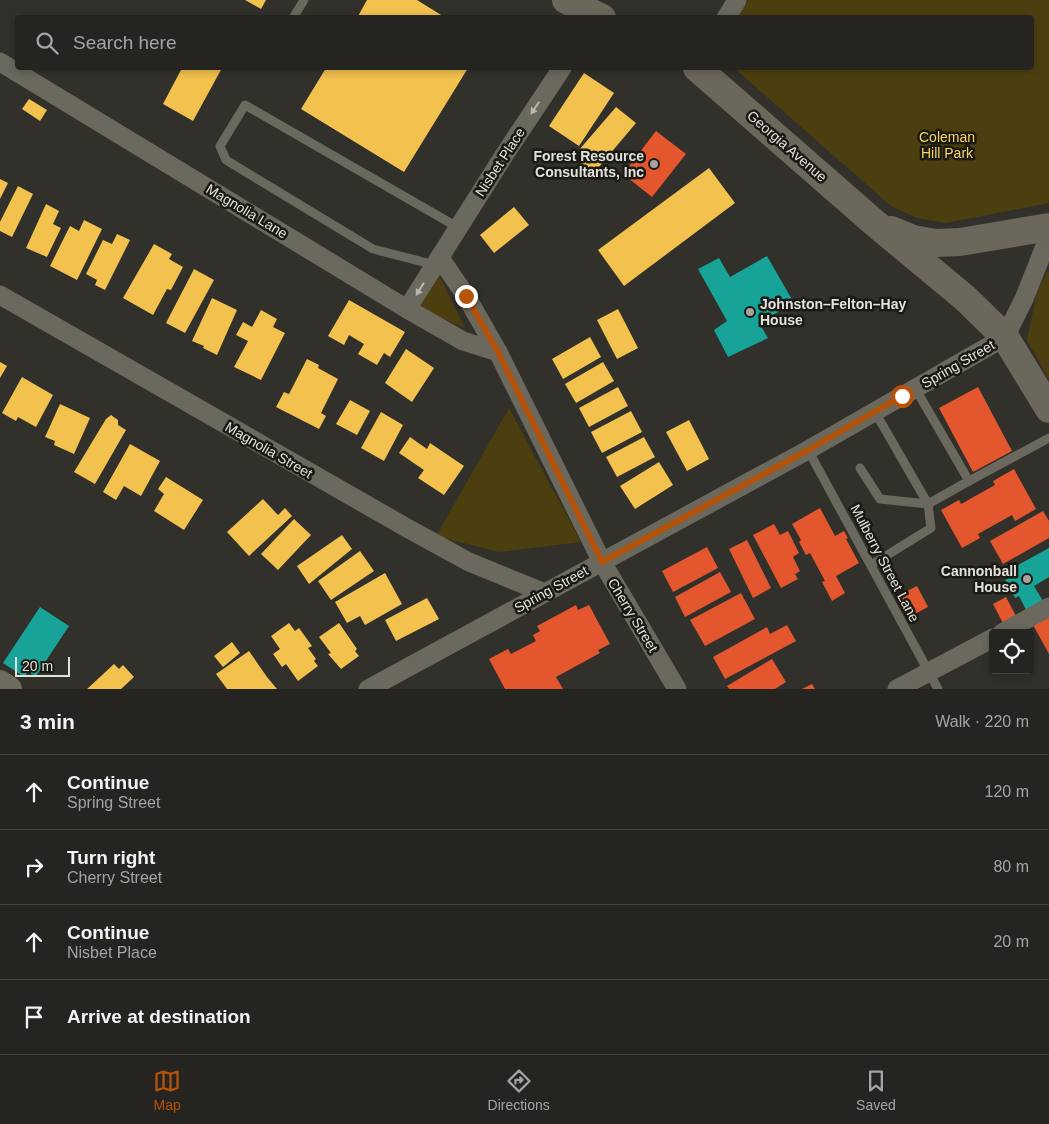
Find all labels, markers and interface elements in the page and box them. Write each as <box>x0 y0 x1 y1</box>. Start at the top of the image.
search box <box>15 15 1034 70</box>
icon: search <box>33 29 61 57</box>
text: Search here <box>73 32 177 53</box>
one-way arrow <box>531 101 540 115</box>
street label: Georgia Avenue <box>744 107 830 185</box>
street label: Nisbet Place <box>472 125 528 199</box>
park label: Coleman Hill Park <box>919 129 975 161</box>
place label: Forest Resource Consultants, Inc <box>534 148 644 180</box>
marker: Forest Resource Consultants, Inc <box>648 158 660 170</box>
street label: Magnolia Lane <box>204 180 291 242</box>
one-way arrow <box>415 283 424 296</box>
route end <box>455 285 478 308</box>
place label: Johnston–Felton–Hay House <box>760 296 906 328</box>
marker: Johnston–Felton–Hay House <box>744 306 756 318</box>
street label: Spring Street <box>919 337 997 391</box>
route start <box>891 385 914 408</box>
street label: Magnolia Street <box>223 419 316 481</box>
street label: Mulberry Street Lane <box>847 502 923 625</box>
street label: Spring Street <box>511 562 591 616</box>
place label: Cannonball House <box>941 563 1017 595</box>
marker: Cannonball House <box>1021 573 1033 585</box>
street label: Cherry Street <box>605 575 661 655</box>
map controls <box>989 629 1034 674</box>
button: locate <box>989 629 1034 674</box>
scale bar <box>15 654 70 677</box>
text: 20 m <box>22 658 53 674</box>
text: 3 min <box>20 710 75 733</box>
text: Walk · 220 m <box>935 713 1029 730</box>
text: Continue <box>67 772 149 793</box>
icon: ahead <box>20 778 48 806</box>
text: 120 m <box>985 783 1029 800</box>
text: Spring Street <box>67 794 160 811</box>
text: Turn right <box>67 847 155 868</box>
icon: right <box>20 853 48 881</box>
text: 80 m <box>993 858 1029 875</box>
text: Cherry Street <box>67 869 162 886</box>
text: Continue <box>67 922 149 943</box>
icon: ahead <box>20 928 48 956</box>
text: 20 m <box>993 933 1029 950</box>
text: Nisbet Place <box>67 944 157 961</box>
icon: arrive <box>20 1003 48 1031</box>
text: Arrive at destination <box>67 1006 251 1027</box>
tab: Map <box>153 1067 181 1113</box>
tab: Directions <box>488 1067 550 1113</box>
tab: Saved <box>856 1067 896 1113</box>

